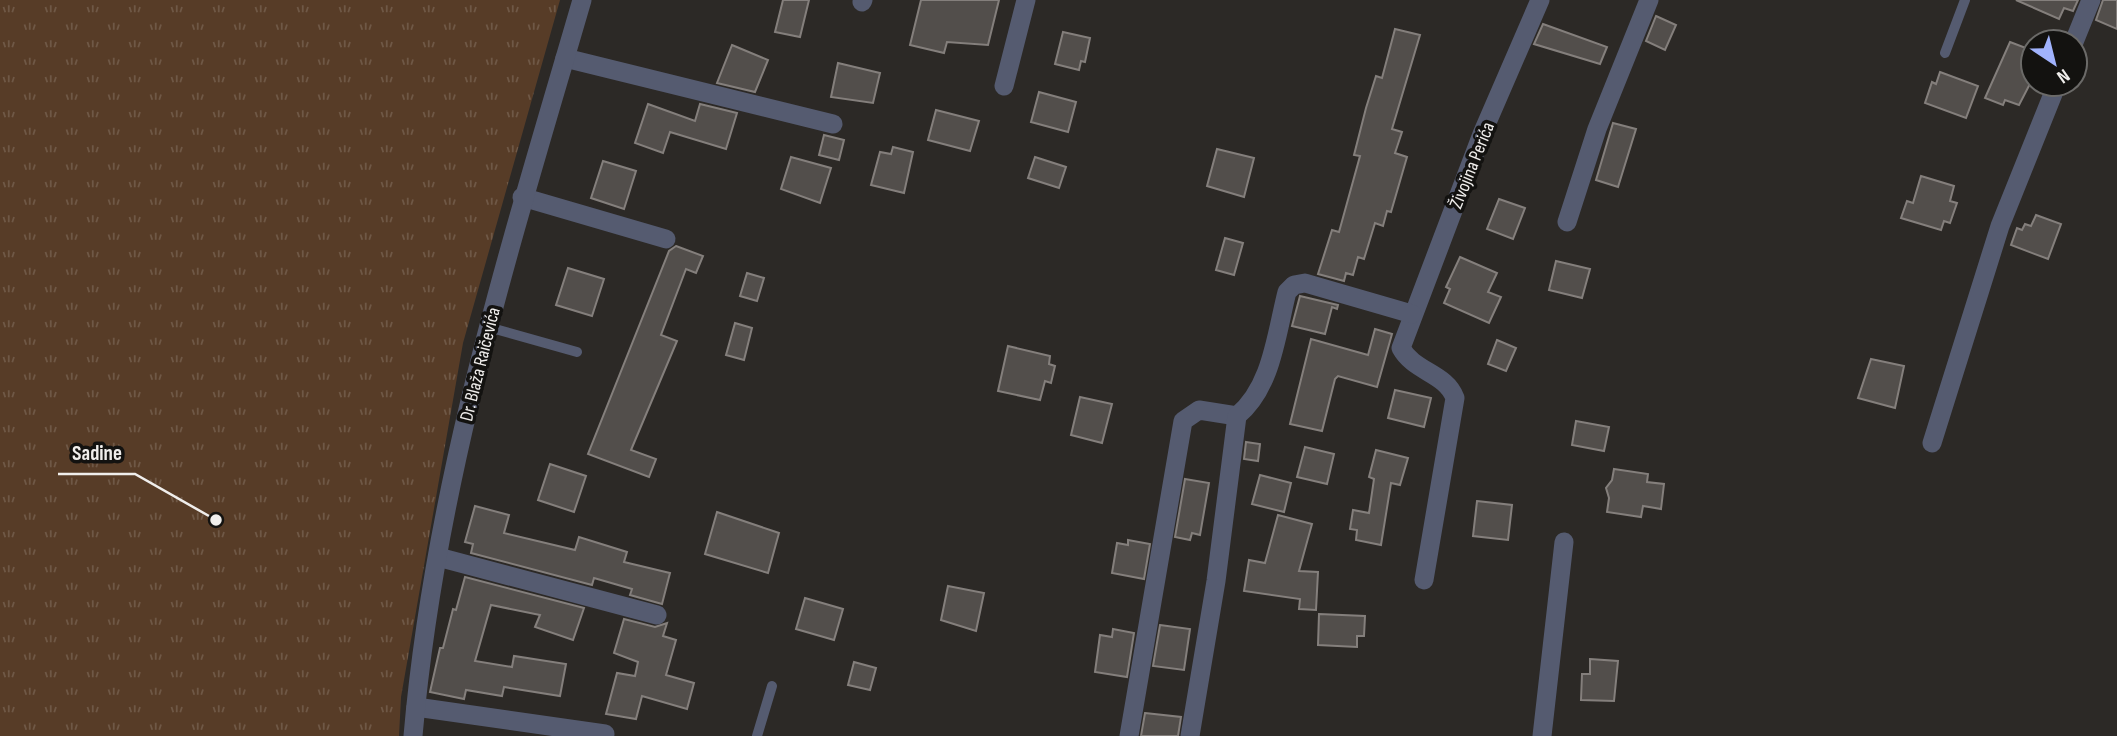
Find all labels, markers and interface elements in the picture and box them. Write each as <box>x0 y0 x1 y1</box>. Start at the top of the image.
north arrow <box>2019 28 2089 98</box>
text: N <box>2052 63 2074 88</box>
street label: Živojina Perića <box>1445 119 1500 212</box>
street label: Dr. Blaža Raičevića <box>455 305 506 424</box>
callout: Sadine <box>58 432 135 474</box>
text: Sadine <box>72 441 122 466</box>

